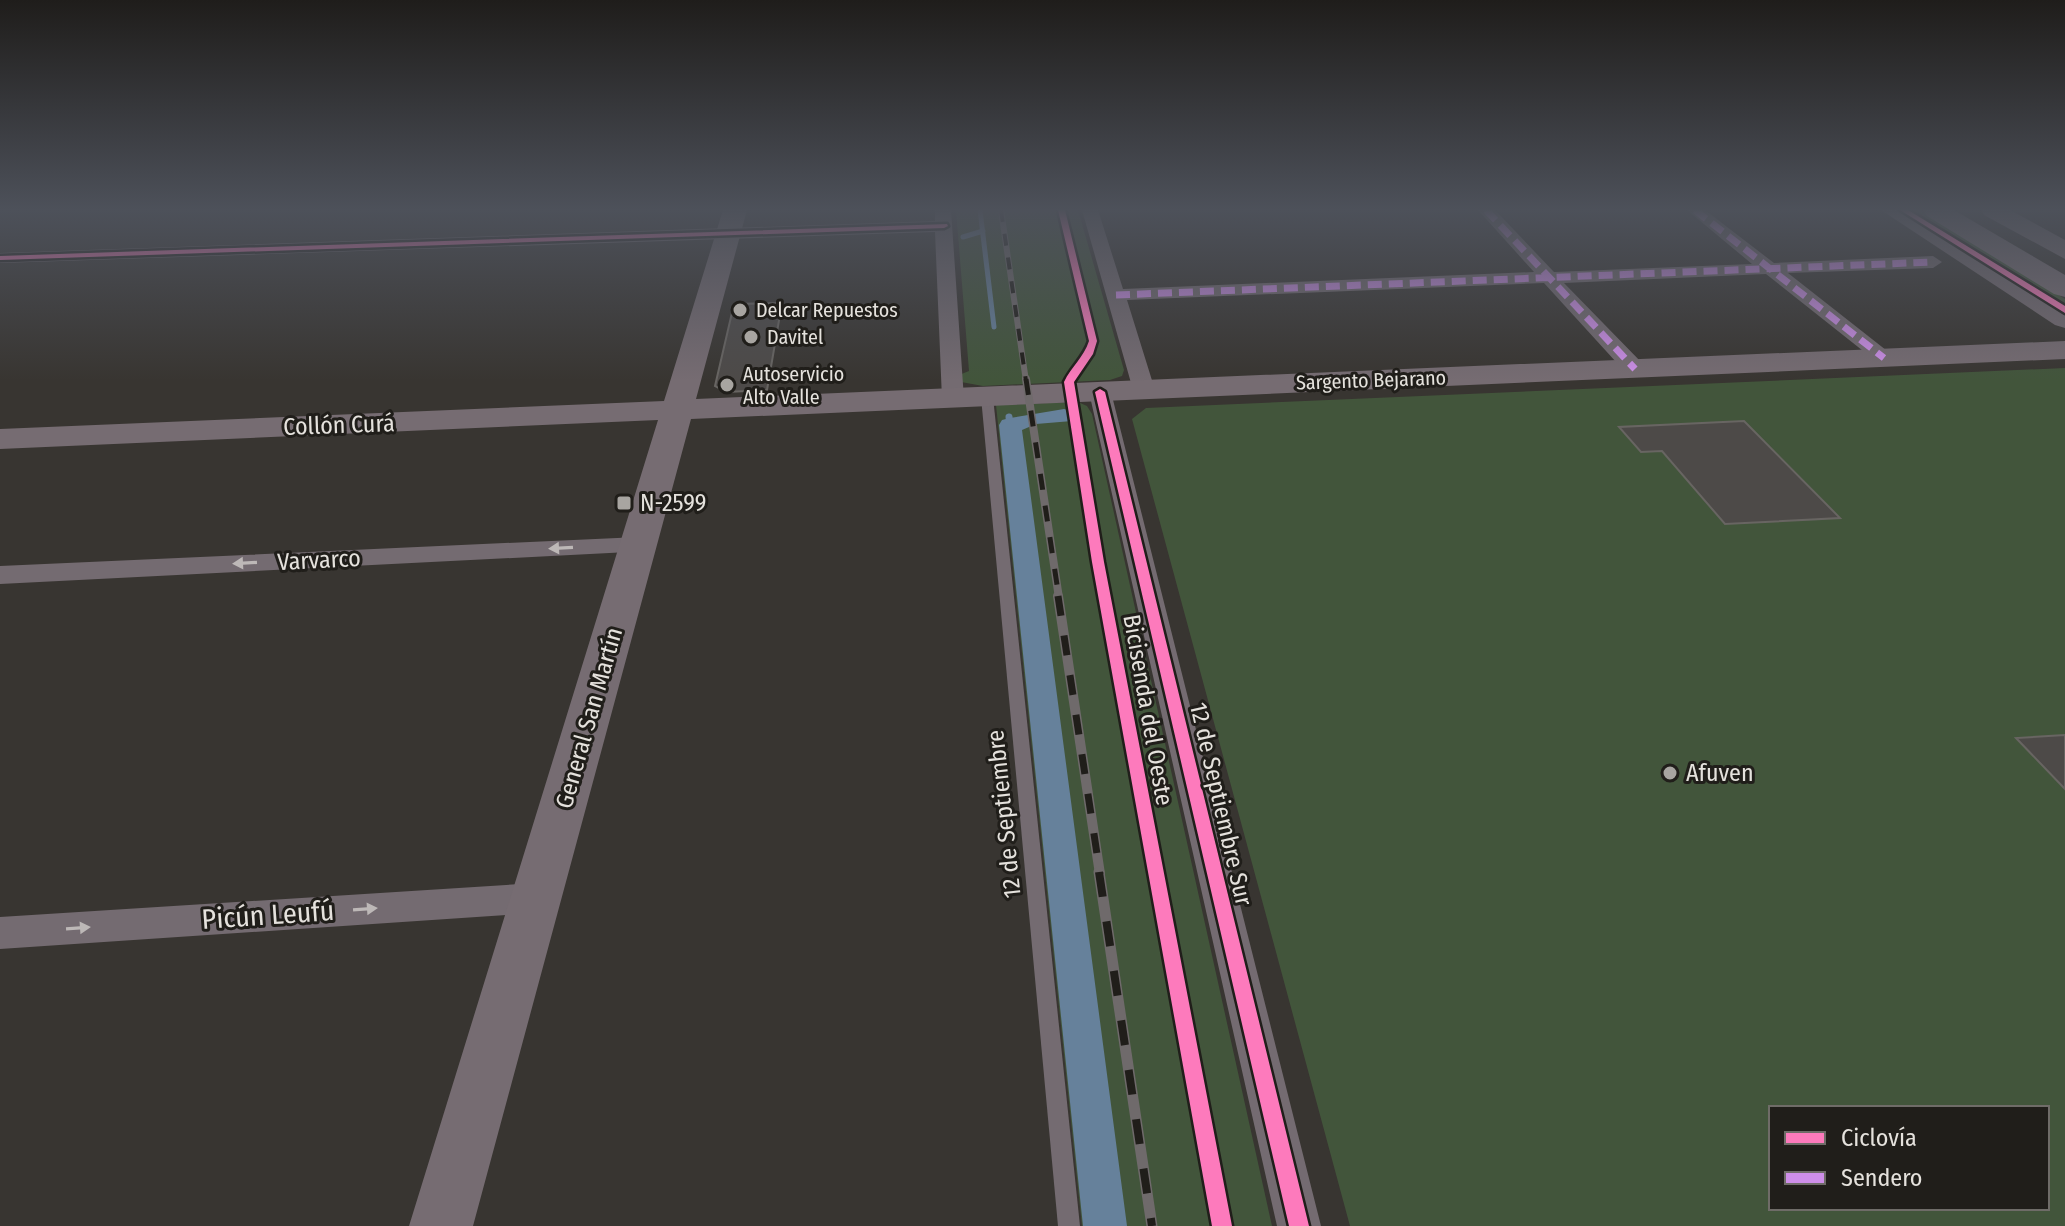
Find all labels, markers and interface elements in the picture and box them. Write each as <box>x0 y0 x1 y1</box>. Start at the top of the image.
place label: Delcar Repuestos <box>756 298 898 322</box>
marker: Delcar Repuestos <box>731 301 749 319</box>
place label: Davitel <box>767 325 823 349</box>
marker: Davitel <box>742 328 760 346</box>
place label: Autoservicio Alto Valle <box>743 362 844 409</box>
street label: Sargento Bejarano <box>1295 365 1447 395</box>
marker: Autoservicio Alto Valle <box>718 376 736 394</box>
street label: Collón Curá <box>283 409 395 441</box>
place label: N-2599 <box>640 489 707 517</box>
marker: N-2599 <box>615 494 633 512</box>
one-way arrow <box>548 542 573 555</box>
street label: Varvarco <box>277 544 361 576</box>
one-way arrow <box>232 557 257 570</box>
street label: Bicisenda del Oeste <box>1117 612 1179 808</box>
street label: General San Martín <box>550 624 628 812</box>
street label: 12 de Septiembre Sur <box>1184 700 1258 909</box>
street label: 12 de Septiembre <box>981 728 1027 900</box>
place label: Afuven <box>1686 759 1754 787</box>
marker: Afuven <box>1661 764 1679 782</box>
street label: Picún Leufú <box>201 894 335 936</box>
one-way arrow <box>353 902 378 915</box>
one-way arrow <box>66 921 91 934</box>
legend <box>1769 1106 2049 1210</box>
text: Ciclovía <box>1841 1124 1917 1152</box>
text: Sendero <box>1841 1164 1922 1192</box>

